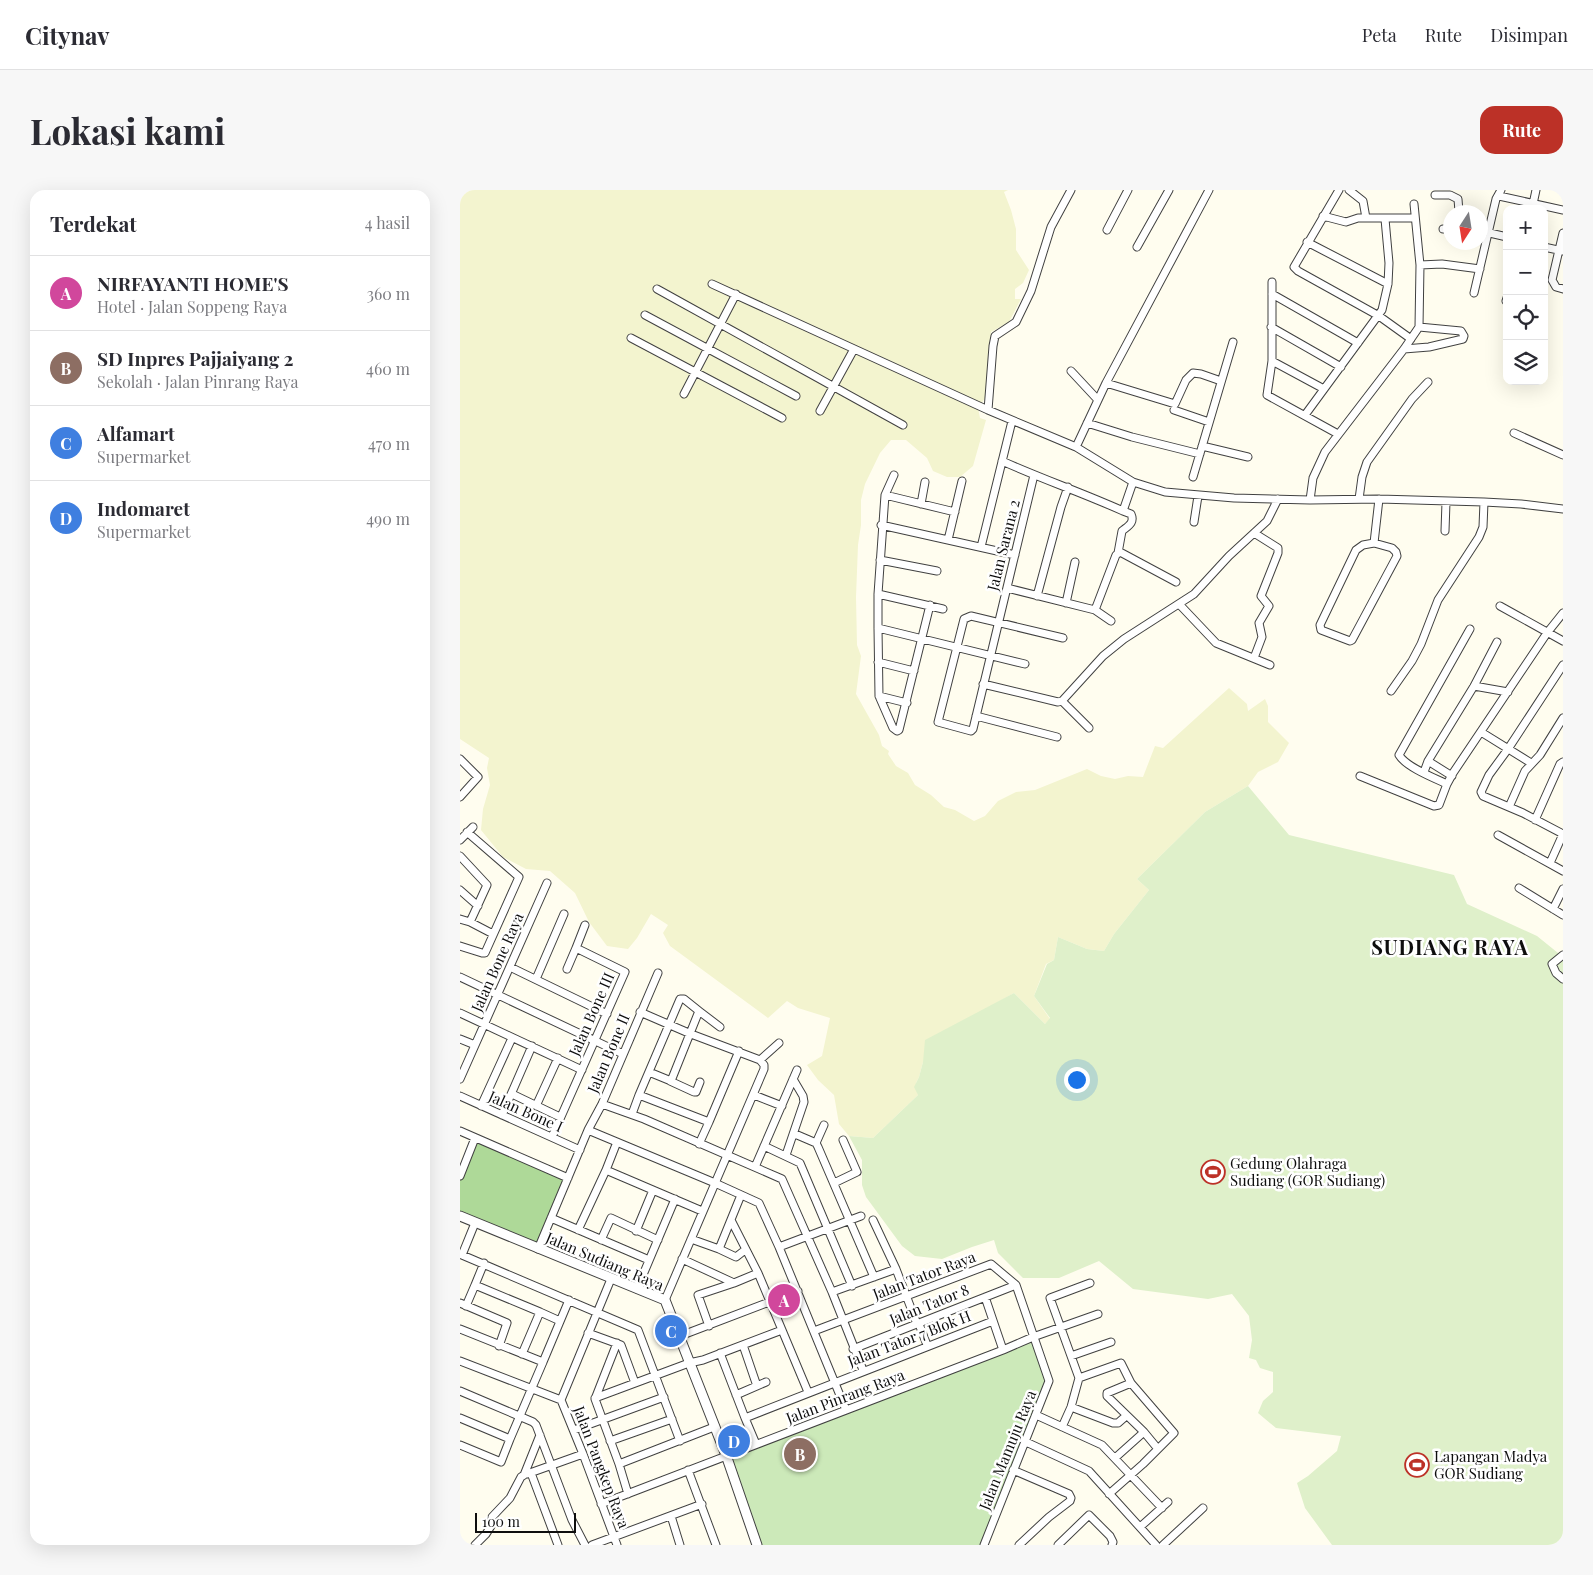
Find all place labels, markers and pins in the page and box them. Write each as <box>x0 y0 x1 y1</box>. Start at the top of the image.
place label: Gedung Olahraga Sudiang (GOR Sudiang) <box>1230 1153 1385 1190</box>
sports icon: Gedung Olahraga Sudiang (GOR Sudiang) <box>1200 1159 1226 1185</box>
pin: A <box>768 1281 800 1319</box>
pin: C <box>655 1312 687 1350</box>
pin: D <box>718 1422 750 1460</box>
pin: B <box>784 1435 816 1473</box>
place label: Lapangan Madya GOR Sudiang <box>1434 1446 1548 1483</box>
sports icon: Lapangan Madya GOR Sudiang <box>1404 1452 1430 1478</box>

